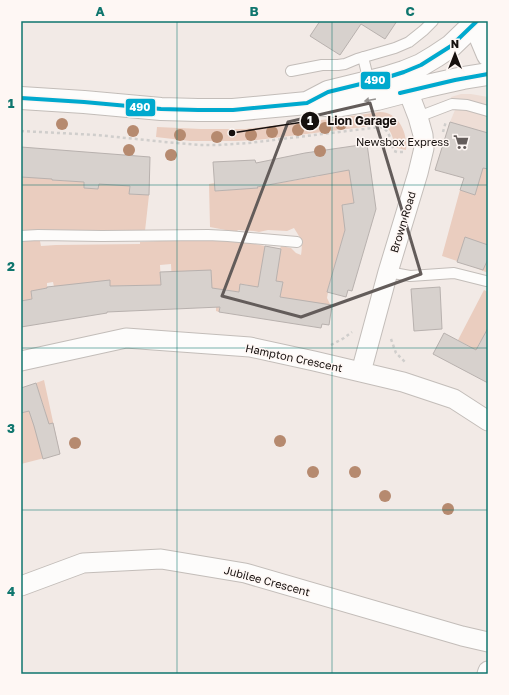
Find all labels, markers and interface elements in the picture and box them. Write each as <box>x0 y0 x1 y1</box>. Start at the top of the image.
text: A <box>95 3 105 19</box>
text: B <box>249 3 259 19</box>
text: C <box>405 3 415 19</box>
north arrow <box>435 34 475 74</box>
text: N <box>451 37 459 50</box>
line badge: 490 <box>360 71 391 90</box>
text: 490 <box>364 73 386 86</box>
text: 1 <box>8 95 15 111</box>
one-way arrow <box>364 97 376 103</box>
line badge: 490 <box>125 98 156 117</box>
text: 490 <box>129 100 151 113</box>
callout: Lion Garage <box>300 109 405 133</box>
text: 1 <box>307 113 313 128</box>
text: Lion Garage <box>327 113 397 128</box>
supermarket icon: Newsbox Express <box>452 133 470 151</box>
place label: Newsbox Express <box>356 135 449 148</box>
street label: Brown Road <box>387 190 418 254</box>
text: 2 <box>7 258 15 274</box>
street label: Hampton Crescent <box>244 341 344 374</box>
text: 3 <box>7 420 15 436</box>
street label: Jubilee Crescent <box>223 563 312 598</box>
text: 4 <box>7 583 15 599</box>

